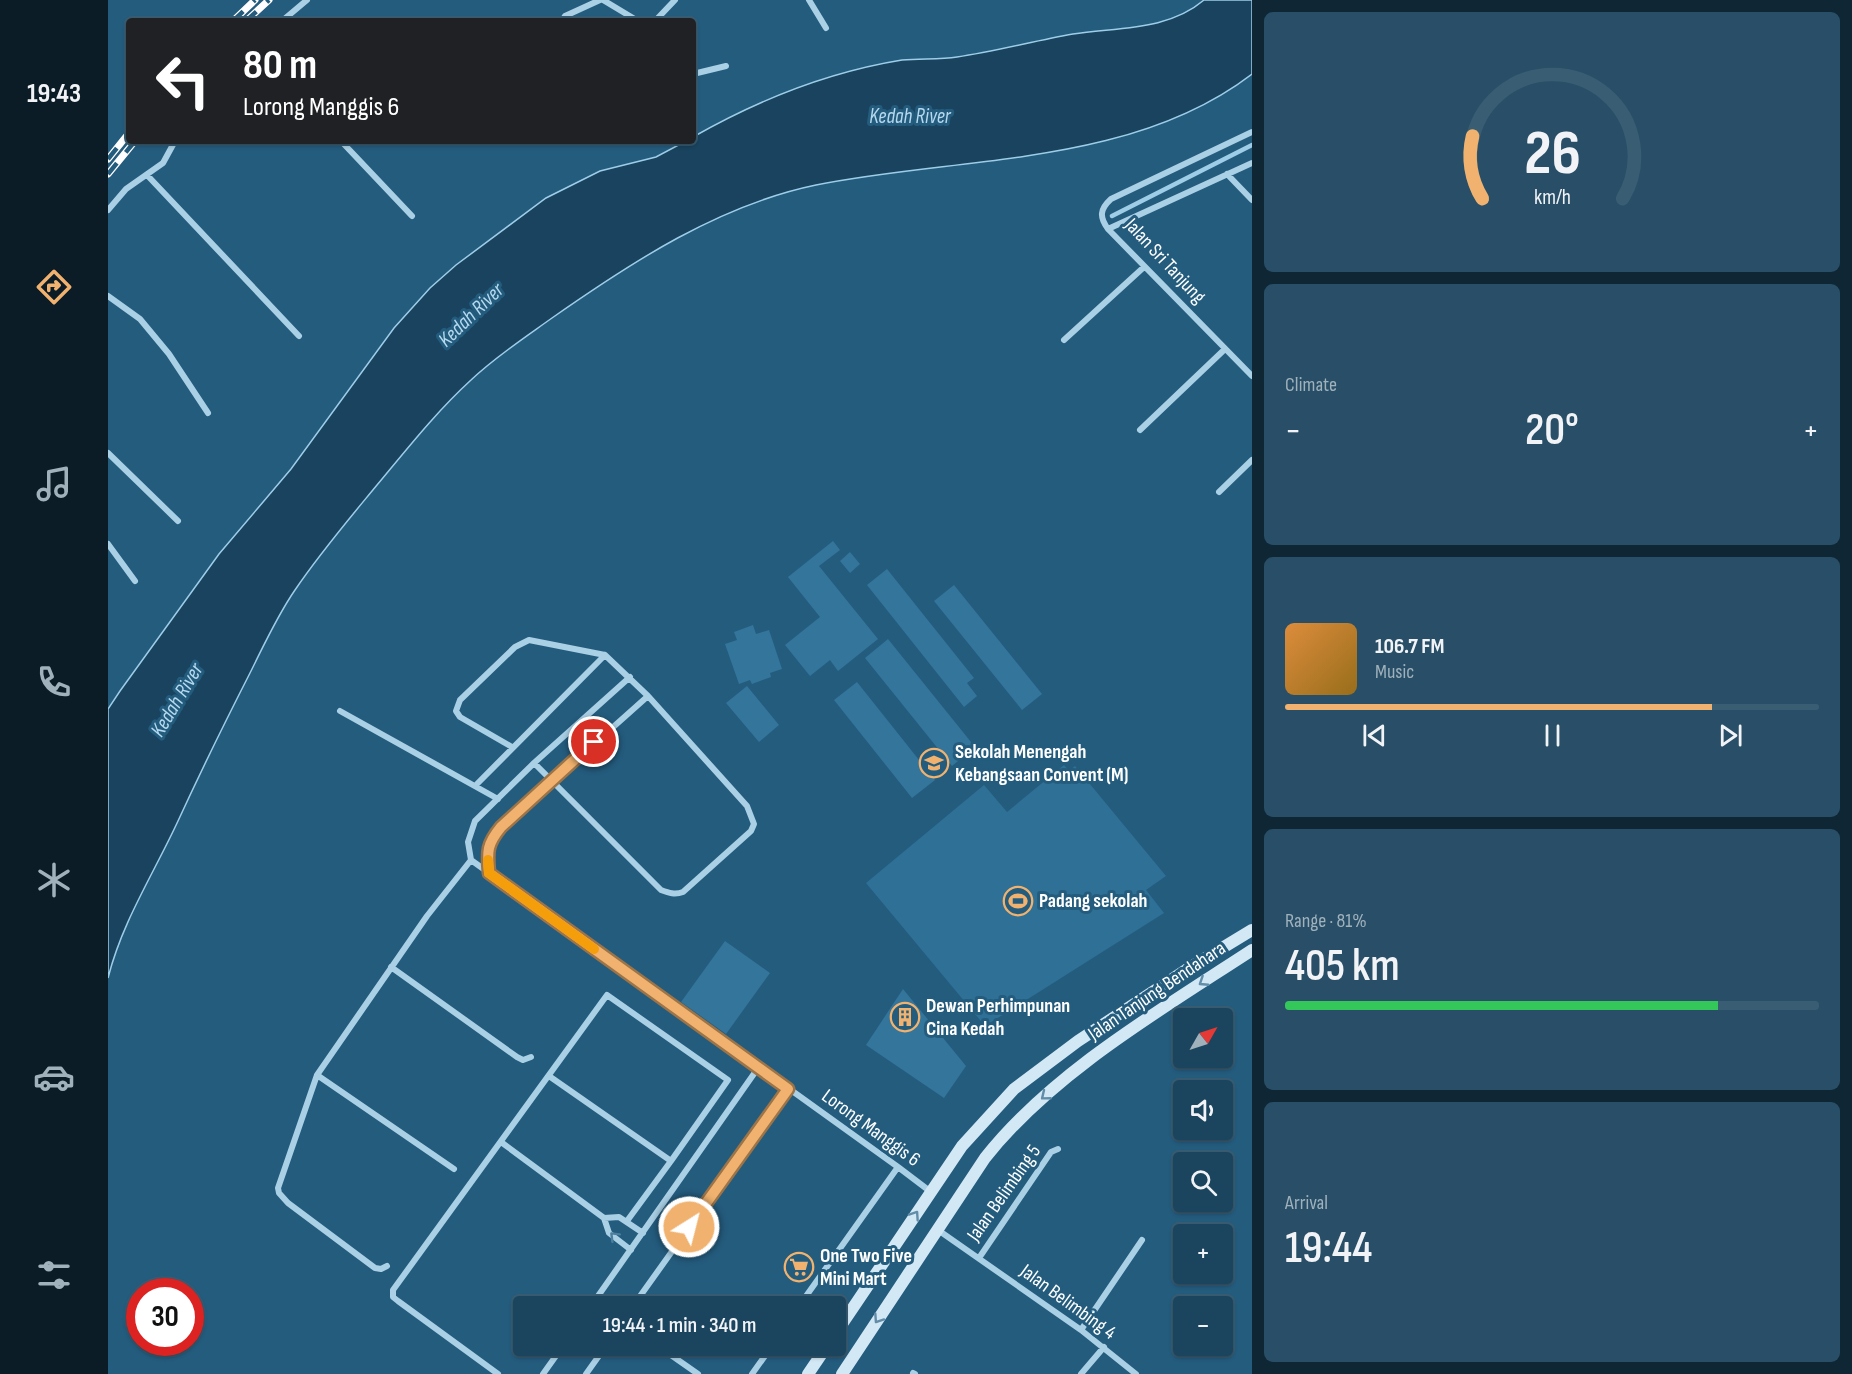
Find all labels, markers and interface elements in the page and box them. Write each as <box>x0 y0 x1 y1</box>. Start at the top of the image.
text: 80 m <box>243 40 317 91</box>
icon: left <box>144 42 222 120</box>
text: 19:43 <box>27 78 81 110</box>
text: Lorong Manggis 6 <box>243 91 399 123</box>
water label: Kedah River <box>869 104 952 129</box>
text: 26 <box>1524 117 1580 192</box>
text: km/h <box>1533 186 1571 211</box>
street label: Jalan Sri Tanjung <box>1119 213 1211 309</box>
icon: directions <box>33 266 75 308</box>
water label: Kedah River <box>433 277 510 352</box>
text: Climate <box>1285 373 1337 397</box>
text: 20° <box>1525 403 1579 458</box>
text: − <box>1285 411 1301 451</box>
text: + <box>1803 411 1819 451</box>
icon: music <box>33 463 75 505</box>
text: 106.7 FM <box>1375 633 1444 660</box>
water label: Kedah River <box>145 658 209 741</box>
text: Music <box>1375 660 1414 684</box>
icon: phone <box>33 661 75 703</box>
pin <box>568 716 619 767</box>
icon: previous <box>1358 719 1391 752</box>
icon: pause <box>1536 719 1569 752</box>
icon: next <box>1714 719 1747 752</box>
icon: arrive <box>577 725 610 758</box>
place label: Sekolah Menengah Kebangsaan Convent (M) <box>955 740 1128 787</box>
school or university icon: Sekolah Menengah Kebangsaan Convent (M) <box>918 747 950 779</box>
icon: climate <box>33 859 75 901</box>
sports icon: Padang sekolah <box>1002 885 1034 917</box>
place label: Padang sekolah <box>1039 889 1147 913</box>
text: Range · 81% <box>1285 909 1367 933</box>
street label: Jalan Tanjung Bendahara <box>1083 936 1230 1046</box>
text: 405 km <box>1285 939 1400 994</box>
one-way arrow <box>1199 975 1209 987</box>
place label: Dewan Perhimpunan Cina Kedah <box>926 994 1070 1041</box>
building icon: Dewan Perhimpunan Cina Kedah <box>889 1001 921 1033</box>
north arrow <box>1173 1008 1233 1068</box>
map controls <box>1173 1008 1233 1356</box>
icon: car <box>33 1056 75 1098</box>
button: sound <box>1173 1080 1233 1140</box>
street label: Lorong Manggis 6 <box>817 1084 925 1172</box>
one-way arrow <box>1041 1089 1052 1100</box>
street label: Jalan Belimbing 5 <box>961 1140 1046 1247</box>
button: search <box>1173 1152 1233 1212</box>
text: Arrival <box>1285 1191 1328 1215</box>
position arrow <box>657 1195 721 1259</box>
one-way arrow <box>908 1211 920 1221</box>
text: 19:44 <box>1285 1221 1372 1276</box>
button: + <box>1173 1224 1233 1284</box>
one-way arrow <box>610 1232 621 1243</box>
place label: One Two Five Mini Mart <box>820 1244 912 1291</box>
supermarket icon: One Two Five Mini Mart <box>783 1251 815 1283</box>
icon: filters <box>33 1254 75 1296</box>
street label: Jalan Belimbing 4 <box>1015 1259 1121 1345</box>
speed limit sign: 30 <box>126 1278 204 1356</box>
button: − <box>1173 1296 1233 1356</box>
text: 19:44 · 1 min · 340 m <box>603 1312 756 1339</box>
one-way arrow <box>875 1312 886 1323</box>

